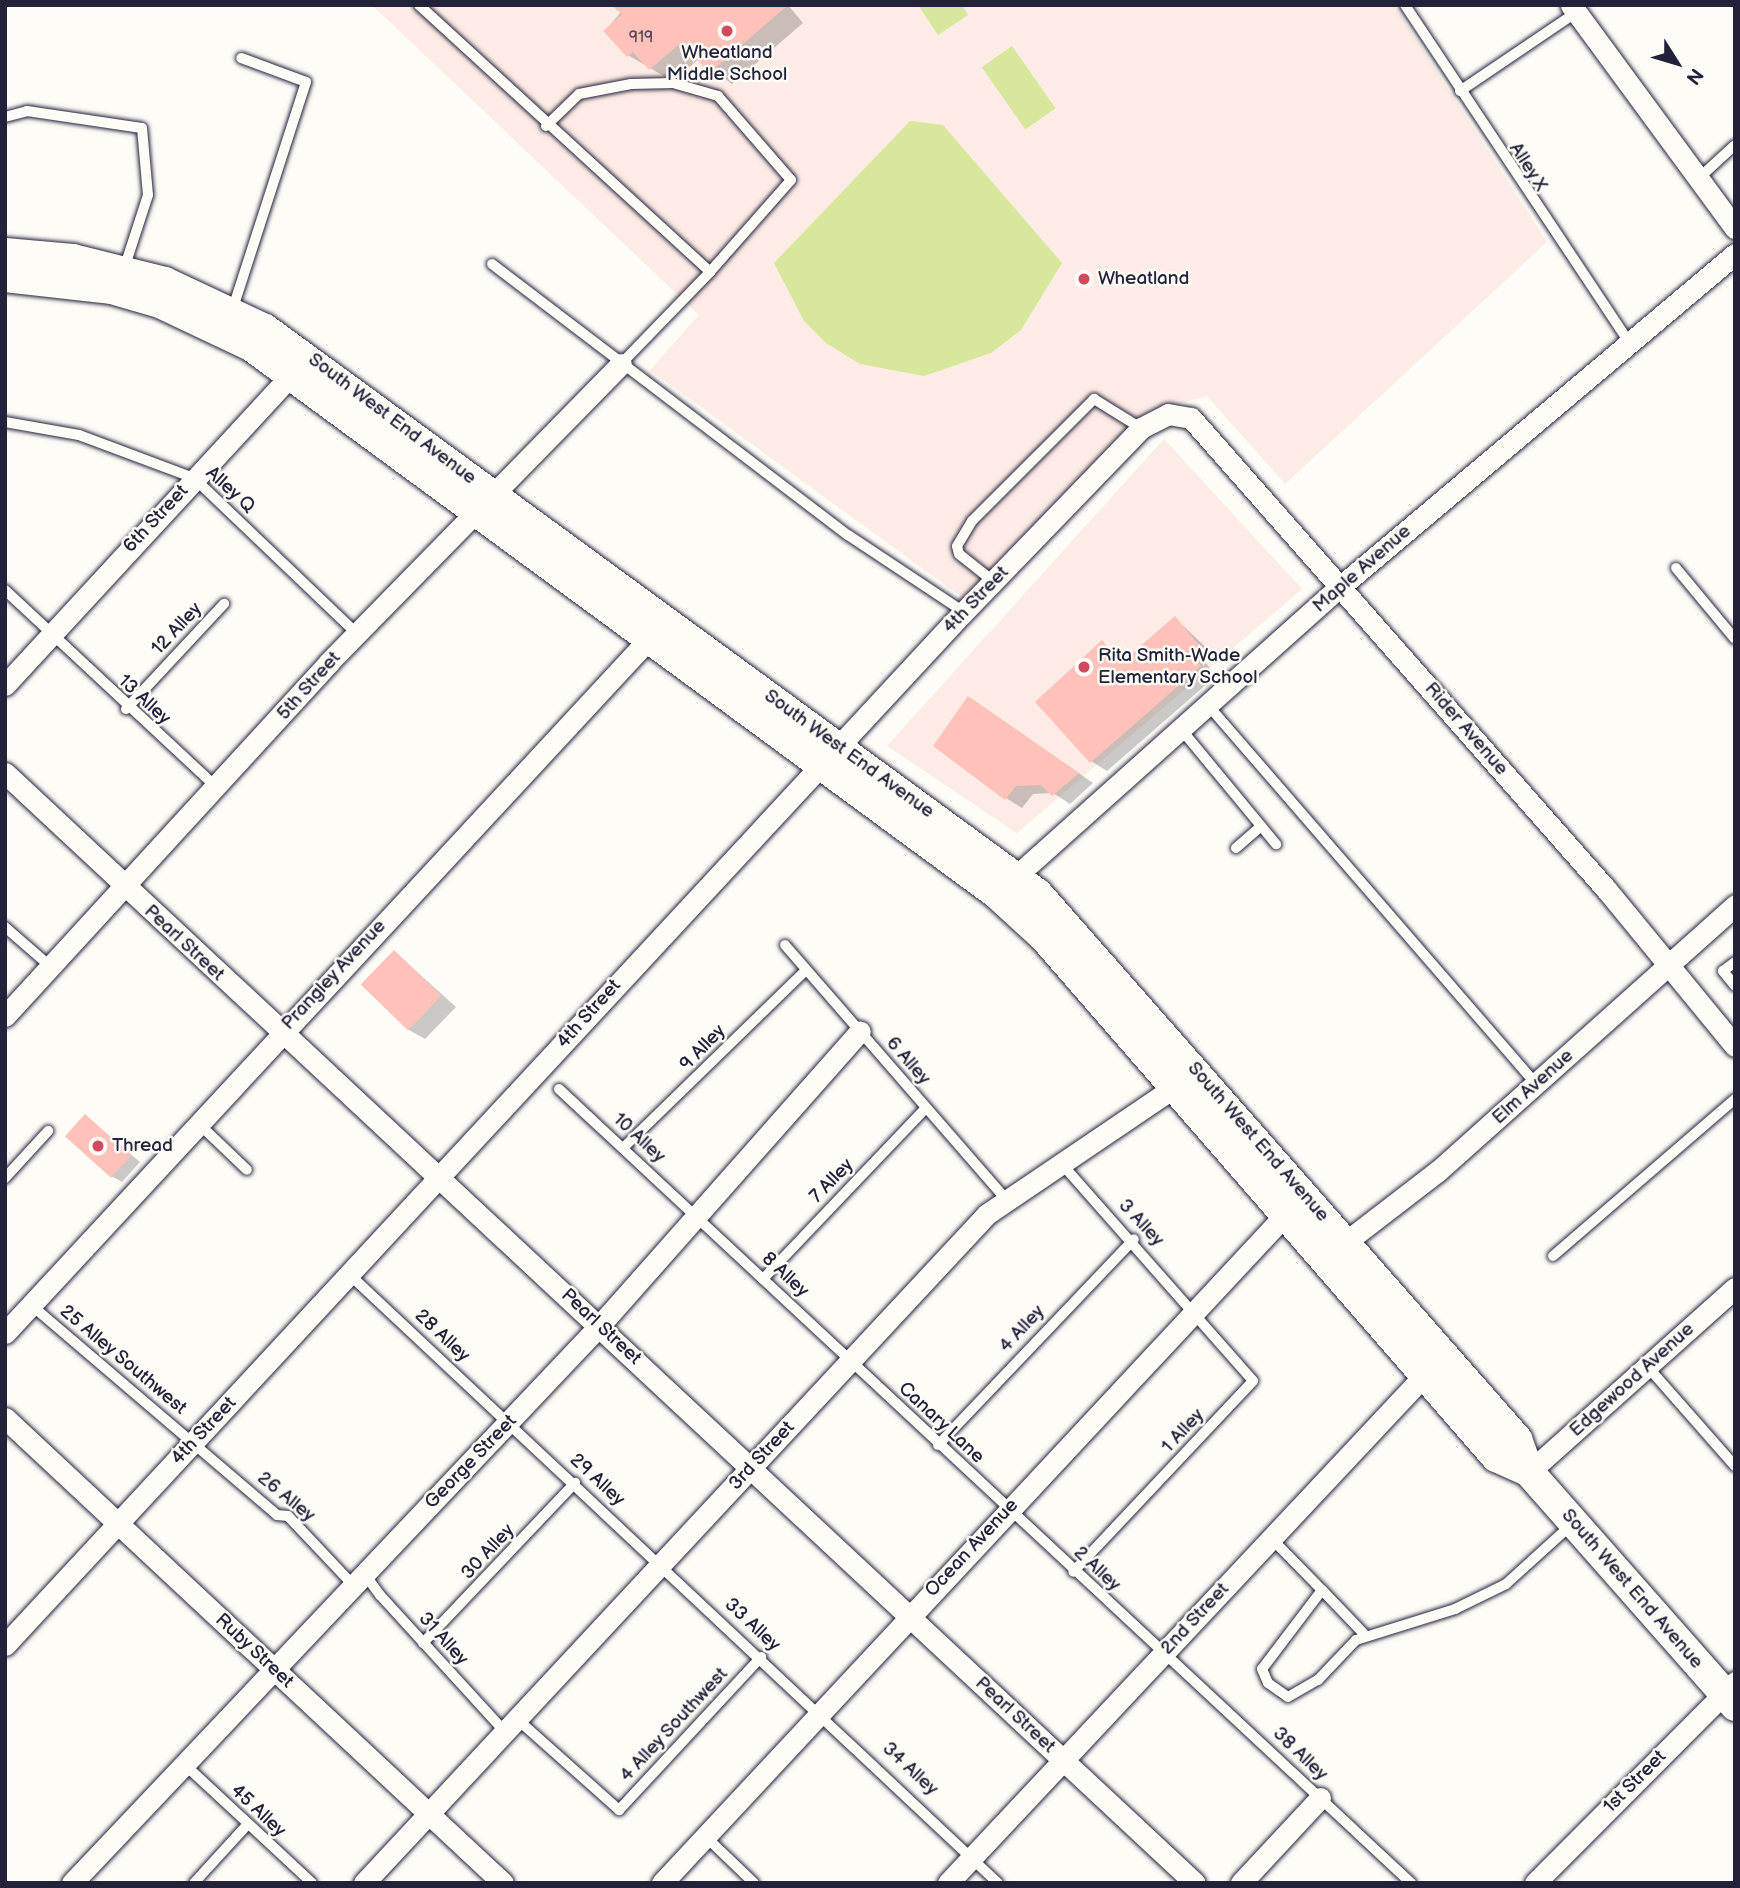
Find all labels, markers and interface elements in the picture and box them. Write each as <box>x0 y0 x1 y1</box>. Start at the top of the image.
marker: Wheatland Middle School <box>719 23 735 39</box>
house number: 919 <box>629 28 653 48</box>
north arrow <box>1642 28 1712 98</box>
place label: Wheatland Middle School <box>666 42 788 86</box>
text: N <box>1681 63 1708 89</box>
street label: Alley X <box>1503 138 1553 196</box>
place label: Wheatland <box>1098 268 1189 290</box>
marker: Wheatland <box>1076 271 1092 287</box>
street label: South West End Avenue <box>303 348 481 490</box>
street label: Alley Q <box>200 462 260 518</box>
street label: 6th Street <box>119 480 193 558</box>
street label: Maple Avenue <box>1308 520 1416 618</box>
street label: 4th Street <box>938 561 1014 639</box>
street label: 12 Alley <box>147 598 207 660</box>
place label: Rita Smith-Wade Elementary School <box>1098 645 1259 689</box>
street label: 5th Street <box>272 647 346 725</box>
marker: Rita Smith-Wade Elementary School <box>1076 659 1092 675</box>
street label: 13 Alley <box>113 670 175 730</box>
street label: Rider Avenue <box>1419 678 1513 780</box>
street label: South West End Avenue <box>759 685 939 823</box>
street label: Pearl Street <box>139 900 229 986</box>
street label: Prangley Avenue <box>277 915 391 1035</box>
street label: 4th Street <box>552 975 626 1053</box>
street label: 9 Alley <box>675 1020 731 1076</box>
street label: 6 Alley <box>881 1032 935 1090</box>
street label: Elm Avenue <box>1488 1045 1578 1129</box>
street label: South West End Avenue <box>1182 1057 1334 1227</box>
street label: 10 Alley <box>608 1108 670 1168</box>
place label: Thread <box>112 1135 173 1157</box>
marker: Thread <box>90 1138 106 1154</box>
street label: 7 Alley <box>805 1154 859 1208</box>
street label: 3 Alley <box>1113 1195 1169 1251</box>
street label: 8 Alley <box>757 1248 813 1302</box>
street label: Pearl Street <box>556 1284 646 1370</box>
street label: 25 Alley Southwest <box>54 1300 192 1420</box>
street label: 4 Alley <box>994 1301 1050 1357</box>
street label: 28 Alley <box>410 1305 474 1367</box>
street label: Edgewood Avenue <box>1565 1318 1699 1442</box>
street label: Canary Lane <box>893 1377 989 1469</box>
street label: 4th Street <box>167 1392 241 1470</box>
street label: 1 Alley <box>1157 1404 1209 1458</box>
street label: George Street <box>420 1410 522 1514</box>
street label: 3rd Street <box>724 1417 800 1495</box>
street label: 29 Alley <box>565 1449 629 1511</box>
street label: 26 Alley <box>253 1467 319 1527</box>
street label: Ocean Avenue <box>921 1494 1023 1602</box>
street label: South West End Avenue <box>1556 1504 1708 1674</box>
street label: 30 Alley <box>457 1520 519 1584</box>
street label: 2 Alley <box>1069 1542 1125 1596</box>
street label: 2nd Street <box>1156 1578 1234 1660</box>
street label: 33 Alley <box>719 1593 785 1657</box>
street label: Ruby Street <box>209 1608 299 1694</box>
street label: 31 Alley <box>413 1608 473 1670</box>
street label: 4 Alley Southwest <box>615 1663 733 1787</box>
street label: Pearl Street <box>970 1672 1060 1758</box>
street label: 38 Alley <box>1268 1722 1332 1786</box>
street label: 34 Alley <box>877 1737 943 1801</box>
street label: 1st Street <box>1599 1746 1671 1818</box>
street label: 45 Alley <box>226 1780 290 1842</box>

